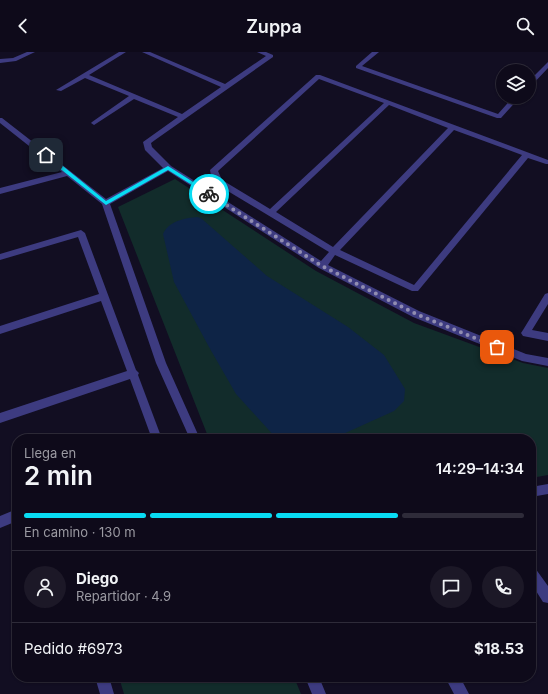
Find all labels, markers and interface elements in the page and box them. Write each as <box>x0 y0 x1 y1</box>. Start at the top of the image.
icon: back <box>12 15 34 37</box>
icon: search <box>514 15 536 37</box>
text: Zuppa <box>246 16 302 37</box>
map controls <box>496 64 536 104</box>
button: layers <box>496 64 536 104</box>
pin <box>29 138 63 172</box>
icon: home <box>35 144 57 166</box>
courier <box>189 174 229 214</box>
icon: bike <box>198 183 220 205</box>
pin <box>480 330 514 364</box>
icon: bag <box>486 336 508 358</box>
text: Llega en <box>24 445 76 461</box>
text: 14:29–14:34 <box>436 459 524 478</box>
text: 2 min <box>24 460 93 491</box>
text: En camino · 130 m <box>24 524 136 540</box>
button: person <box>24 566 66 608</box>
button: chat <box>430 566 472 608</box>
button: phone <box>482 566 524 608</box>
text: Diego <box>76 569 119 588</box>
text: Repartidor · 4.9 <box>76 588 171 604</box>
text: Pedido #6973 <box>24 639 123 658</box>
text: $18.53 <box>474 639 524 658</box>

